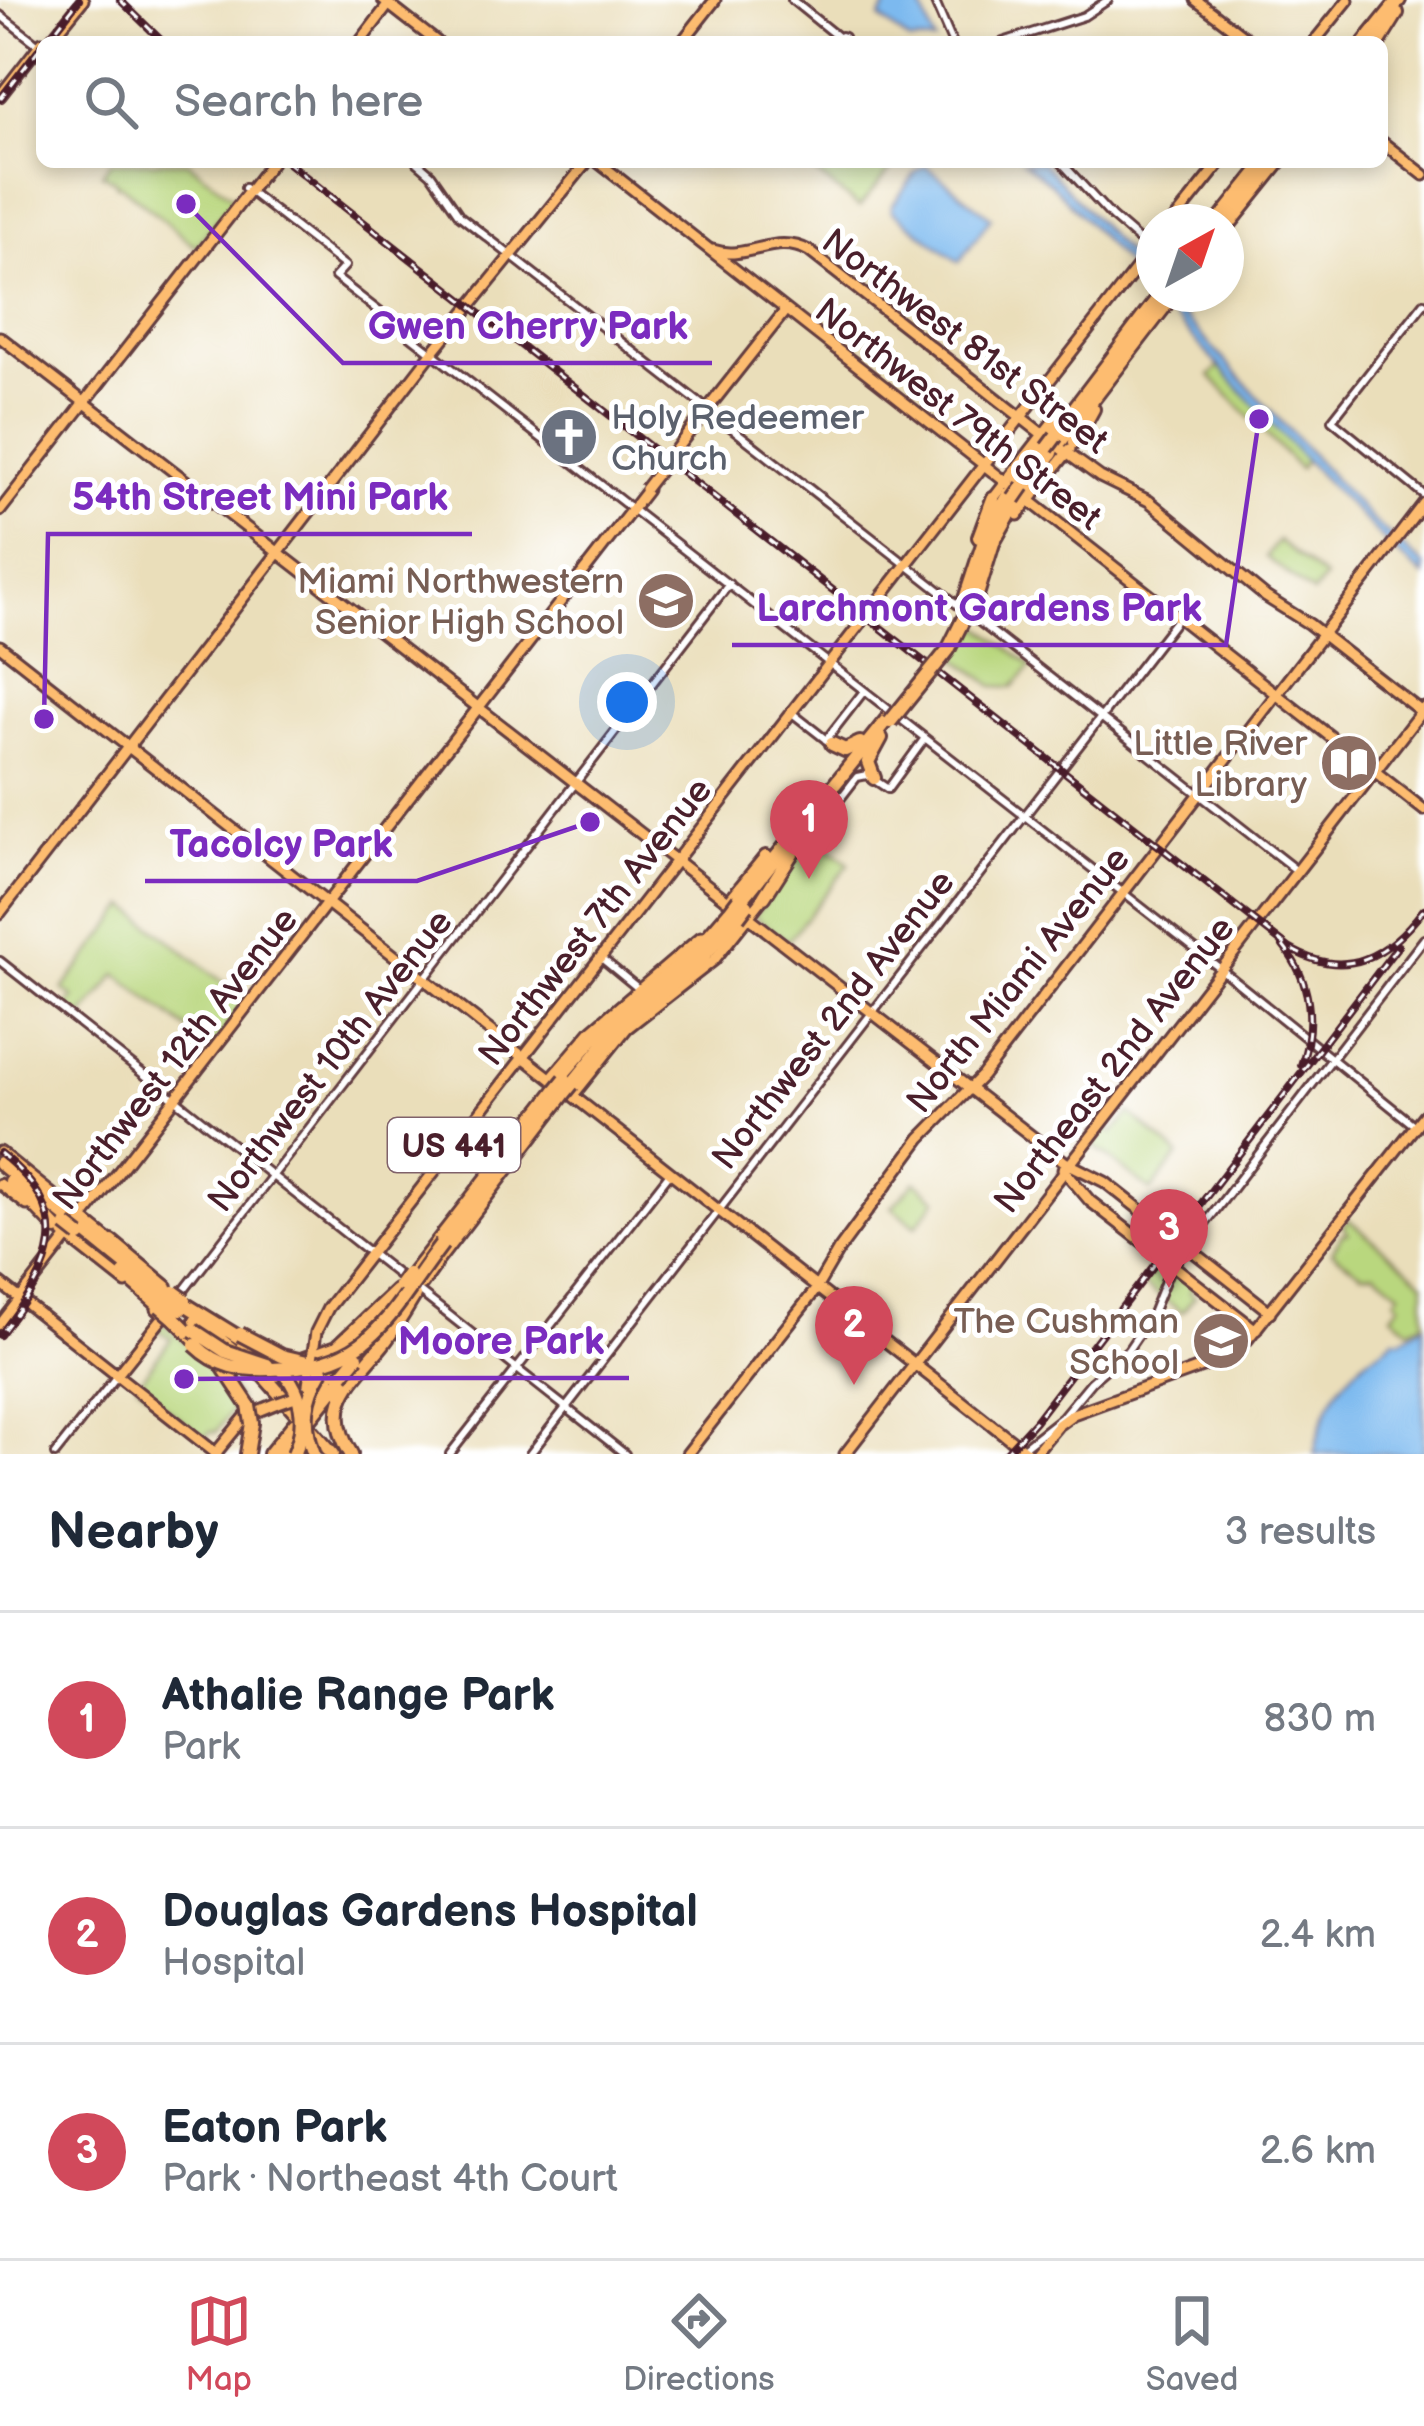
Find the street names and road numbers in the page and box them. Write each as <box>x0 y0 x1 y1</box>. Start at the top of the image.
street label: Northwest 81st Street <box>813 220 1116 464</box>
street label: Northwest 79th Street <box>806 290 1109 540</box>
street label: Northwest 7th Avenue <box>470 770 722 1075</box>
street label: North Miami Avenue <box>898 839 1140 1122</box>
street label: Northwest 2nd Avenue <box>704 862 964 1179</box>
street label: Northwest 12th Avenue <box>44 900 307 1219</box>
street label: Northwest 10th Avenue <box>200 902 462 1221</box>
street label: Northeast 2nd Avenue <box>986 909 1244 1223</box>
road number: US 441 <box>388 1118 520 1172</box>

